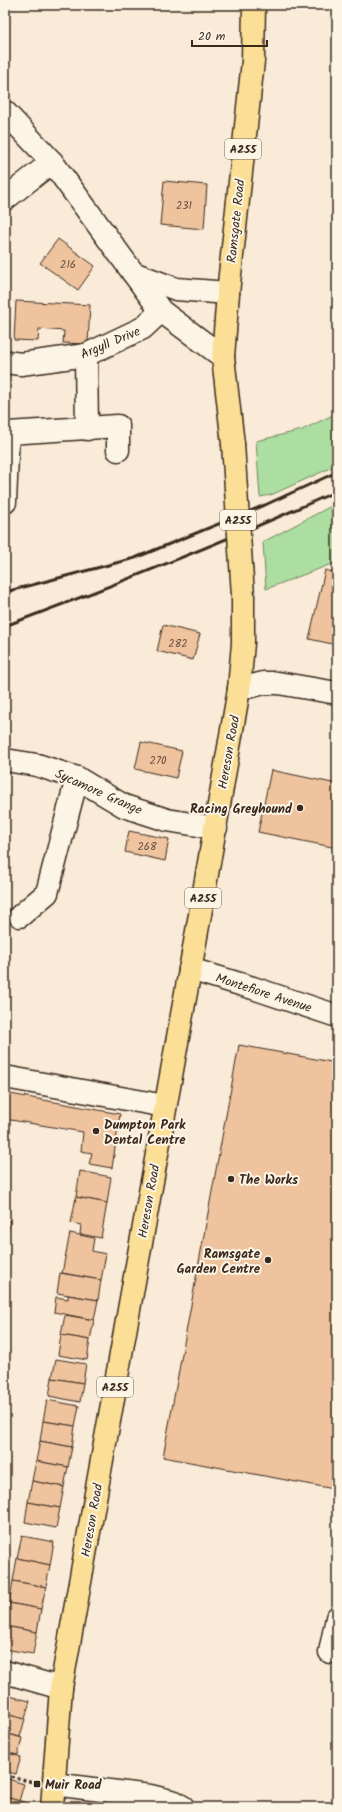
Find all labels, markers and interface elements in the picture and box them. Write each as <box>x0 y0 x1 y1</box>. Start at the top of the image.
scale bar <box>192 22 267 48</box>
text: 20 m <box>198 27 226 46</box>
road number: A255 <box>225 139 261 159</box>
street label: Ramsgate Road <box>222 178 251 264</box>
house number: 231 <box>176 197 192 215</box>
house number: 216 <box>60 256 76 274</box>
street label: Argyll Drive <box>77 321 144 365</box>
road number: A255 <box>220 510 256 530</box>
house number: 282 <box>168 635 188 653</box>
street label: Hereson Road <box>213 713 246 791</box>
house number: 270 <box>150 752 167 770</box>
street label: Sycamore Grange <box>51 764 146 821</box>
place label: Racing Greyhound <box>190 799 293 820</box>
marker: Racing Greyhound <box>295 803 305 813</box>
house number: 268 <box>137 838 157 856</box>
road number: A255 <box>185 888 221 908</box>
street label: Montefiore Avenue <box>213 968 315 1019</box>
place label: Dumpton Park Dental Centre <box>104 1115 186 1151</box>
marker: Dumpton Park Dental Centre <box>91 1126 101 1136</box>
street label: Hereson Road <box>133 1162 166 1240</box>
place label: The Works <box>239 1170 298 1191</box>
marker: The Works <box>226 1174 236 1184</box>
place label: Ramsgate Garden Centre <box>177 1244 261 1280</box>
marker: Ramsgate Garden Centre <box>263 1255 273 1265</box>
road number: A255 <box>97 1377 133 1397</box>
street label: Hereson Road <box>76 1481 109 1559</box>
place label: Muir Road <box>45 1775 103 1796</box>
marker: Muir Road <box>32 1779 42 1789</box>

